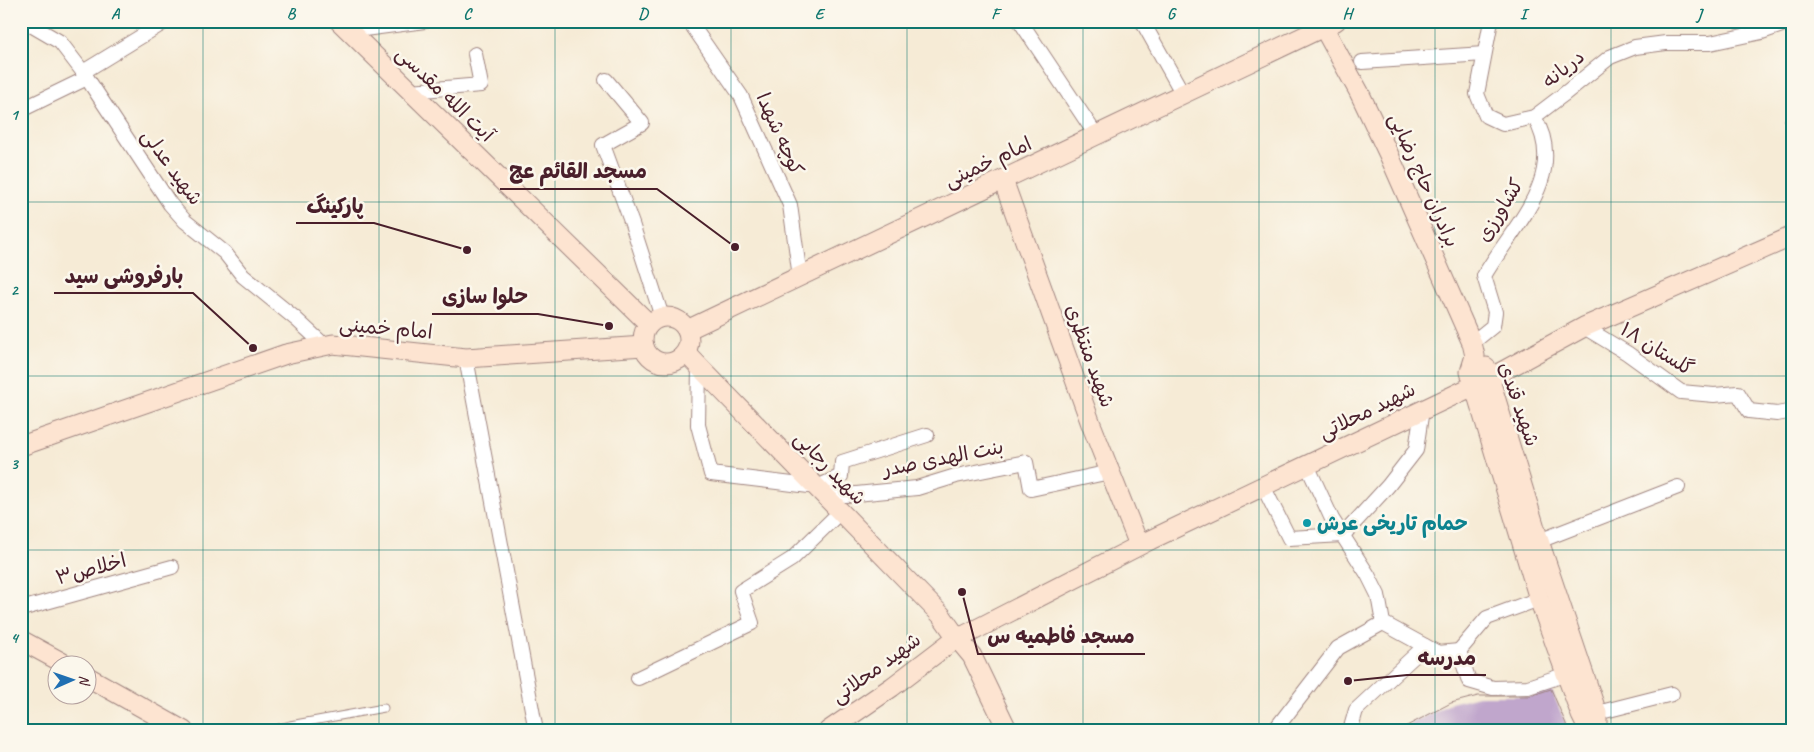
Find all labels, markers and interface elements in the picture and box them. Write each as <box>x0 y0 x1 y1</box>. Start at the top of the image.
text: A <box>111 4 121 24</box>
text: B <box>287 4 297 24</box>
text: C <box>463 4 473 24</box>
text: D <box>638 4 649 24</box>
text: E <box>815 4 826 24</box>
text: F <box>991 4 1002 24</box>
text: G <box>1167 4 1177 24</box>
text: H <box>1342 4 1354 24</box>
text: I <box>1520 4 1530 24</box>
text: J <box>1695 4 1704 24</box>
street label: آیت الله مقدسی <box>391 41 500 148</box>
street label: دریانه <box>1537 44 1589 94</box>
street label: کوچه شهدا <box>751 89 809 179</box>
text: 1 <box>10 105 19 125</box>
street label: برادران حاج رضایی <box>1382 109 1465 251</box>
street label: شهید عدلی <box>136 124 208 210</box>
street label: امام خمینی <box>940 131 1037 195</box>
callout: مسجد القائم عج <box>500 153 657 189</box>
text: مسجد القائم عج <box>509 158 647 187</box>
street label: کشاورزی <box>1471 174 1529 246</box>
callout: پارکینگ <box>296 187 374 223</box>
text: پارکینگ <box>306 193 364 219</box>
callout: بارفروشی سید <box>54 257 193 293</box>
text: بارفروشی سید <box>65 263 183 289</box>
callout: حلوا سازی <box>432 278 538 314</box>
text: 2 <box>10 280 19 300</box>
text: حلوا سازی <box>442 283 528 310</box>
street label: شهید منتظری <box>1060 301 1120 411</box>
street label: امام خمینی <box>338 311 434 347</box>
street label: گلستان ۱۸ <box>1616 317 1698 381</box>
street label: شهید قندی <box>1493 358 1545 450</box>
street label: شهید محلاتی <box>1314 377 1420 445</box>
street label: شهید رجایی <box>789 426 871 510</box>
street label: بنت الهدی صدر <box>878 434 1006 482</box>
text: 3 <box>10 454 19 474</box>
place label: حمام تاریخی عرش <box>1317 511 1467 538</box>
marker: حمام تاریخی عرش <box>1301 517 1313 529</box>
street label: اخلاص۳ <box>53 548 129 590</box>
callout: مسجد فاطمیه س <box>978 618 1145 654</box>
text: مسجد فاطمیه س <box>987 623 1135 649</box>
street label: شهید محلاتی <box>826 627 926 709</box>
text: 4 <box>10 628 19 648</box>
callout: مدرسه <box>1407 639 1486 675</box>
text: مدرسه <box>1418 645 1476 671</box>
north arrow <box>48 654 98 704</box>
text: N <box>76 675 93 687</box>

